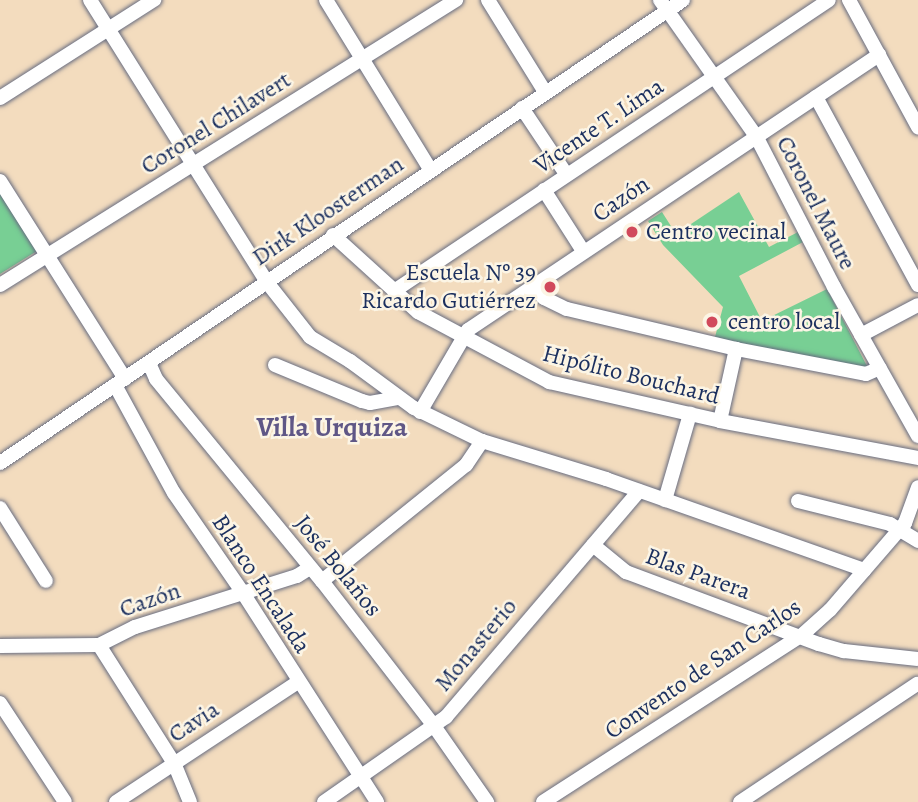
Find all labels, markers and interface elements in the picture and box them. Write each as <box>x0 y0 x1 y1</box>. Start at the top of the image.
street label: Coronel Chilavert <box>136 65 296 181</box>
street label: Vicente T. Lima <box>528 72 670 180</box>
street label: Coronel Maure <box>770 131 862 275</box>
street label: Dirk Kloosterman <box>247 150 409 272</box>
street label: Cazón <box>587 170 655 228</box>
place label: Centro vecinal <box>646 218 786 246</box>
marker: Centro vecinal <box>624 224 640 240</box>
place label: Escuela Nº 39 Ricardo Gutiérrez <box>361 259 536 315</box>
marker: Escuela Nº 39 Ricardo Gutiérrez <box>542 279 558 295</box>
place label: centro local <box>728 308 840 336</box>
marker: centro local <box>702 312 722 332</box>
street label: Hipólito Bouchard <box>539 339 723 411</box>
district label: Villa Urquiza <box>257 410 407 444</box>
street label: Blanco Encalada <box>205 509 317 659</box>
street label: José Bolaños <box>288 509 388 623</box>
street label: Blas Parera <box>642 542 754 606</box>
street label: Cazón <box>116 576 184 624</box>
street label: Monasterio <box>429 593 523 697</box>
street label: Convento de San Carlos <box>599 593 807 745</box>
street label: Cavia <box>163 695 225 749</box>

